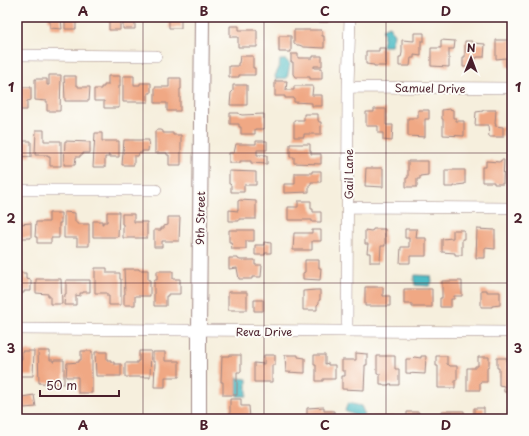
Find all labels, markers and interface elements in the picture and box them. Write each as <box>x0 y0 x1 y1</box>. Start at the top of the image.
text: A <box>78 1 88 20</box>
text: B <box>200 1 209 20</box>
text: C <box>320 1 330 20</box>
text: D <box>441 1 451 20</box>
north arrow <box>451 38 491 78</box>
text: N <box>467 39 476 56</box>
text: 1 <box>8 77 14 96</box>
text: 1 <box>515 77 521 96</box>
street label: Samuel Drive <box>394 79 466 97</box>
street label: Gail Lane <box>340 149 357 199</box>
street label: 9th Street <box>191 190 209 245</box>
text: 2 <box>6 208 16 227</box>
text: 2 <box>513 208 523 227</box>
street label: Reva Drive <box>236 323 292 340</box>
text: 3 <box>7 338 16 357</box>
text: 3 <box>514 338 523 357</box>
scale bar <box>40 372 119 398</box>
text: 50 m <box>46 376 77 394</box>
text: A <box>78 415 88 434</box>
text: B <box>200 415 209 434</box>
text: C <box>320 415 330 434</box>
text: D <box>441 415 451 434</box>

